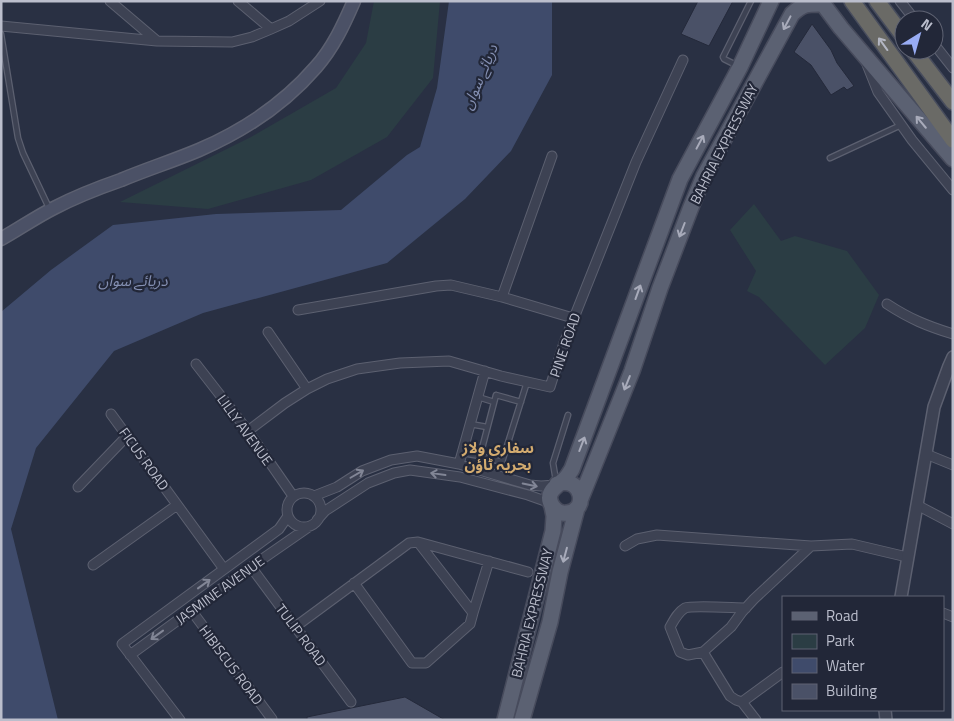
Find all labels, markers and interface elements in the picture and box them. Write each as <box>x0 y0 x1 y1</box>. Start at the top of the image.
north arrow <box>894 10 944 60</box>
text: N <box>917 13 937 36</box>
one-way arrow <box>782 15 792 30</box>
one-way arrow <box>878 37 888 51</box>
water label: دریائے سواں <box>455 40 504 113</box>
street label: BAHRIA EXPRESSWAY <box>684 80 763 208</box>
one-way arrow <box>916 116 927 129</box>
one-way arrow <box>695 134 705 149</box>
one-way arrow <box>677 222 686 237</box>
water label: دریائے سواں <box>98 269 168 292</box>
one-way arrow <box>634 284 643 300</box>
street label: PINE ROAD <box>544 310 585 380</box>
one-way arrow <box>622 375 631 390</box>
street label: LILLY AVENUE <box>213 390 278 470</box>
street label: FICUS ROAD <box>114 423 174 494</box>
district label: سفاری ولاز بحریہ ٹاؤن <box>461 436 534 476</box>
one-way arrow <box>577 437 587 452</box>
one-way arrow <box>350 469 364 479</box>
one-way arrow <box>430 469 446 479</box>
one-way arrow <box>522 480 538 490</box>
street label: BAHRIA EXPRESSWAY <box>505 546 558 680</box>
one-way arrow <box>559 546 569 562</box>
street label: JASMINE AVENUE <box>171 550 269 629</box>
one-way arrow <box>197 579 211 589</box>
legend <box>782 596 944 711</box>
street label: TULIP ROAD <box>271 599 332 670</box>
text: Road <box>826 604 858 627</box>
street label: HIBISCUS ROAD <box>194 620 268 709</box>
text: Park <box>826 629 855 652</box>
one-way arrow <box>151 630 164 641</box>
text: Water <box>826 654 865 677</box>
text: Building <box>826 679 877 702</box>

